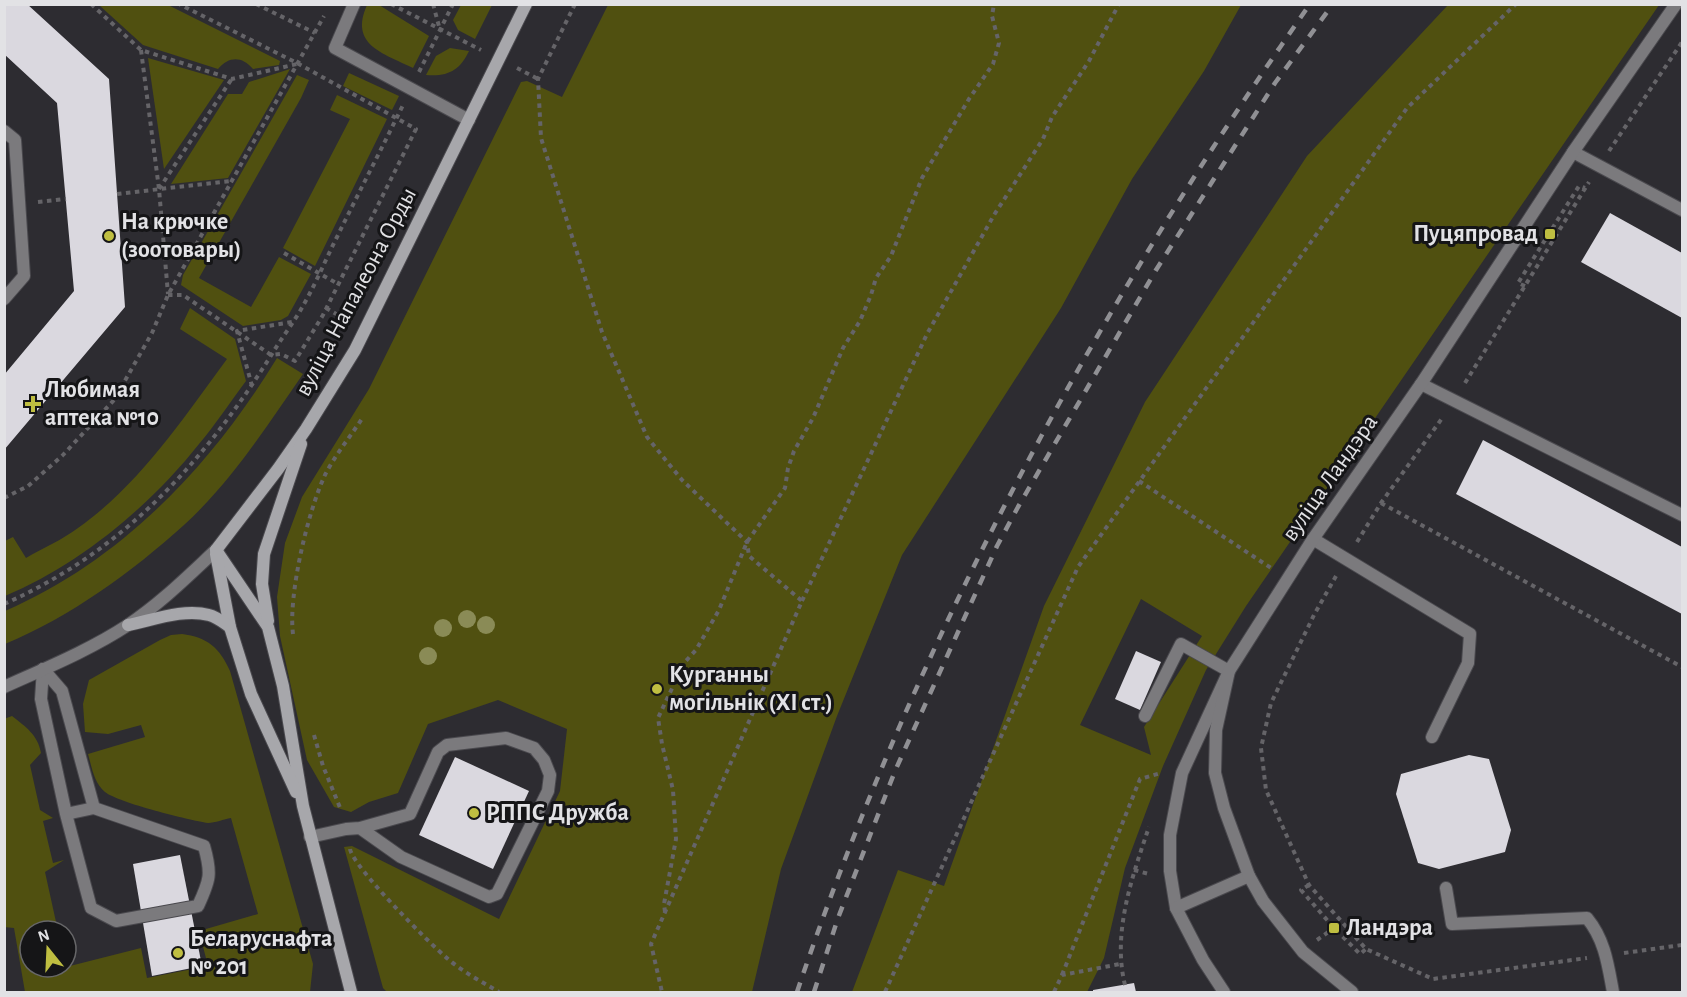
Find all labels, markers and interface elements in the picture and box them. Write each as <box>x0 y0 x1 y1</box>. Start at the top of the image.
street label: вуліца Напалеона Орды <box>291 184 421 400</box>
place label: На крючке (зоотовары) <box>121 210 241 262</box>
place label: Пуцяпровад <box>1413 222 1538 246</box>
marker: Пуцяпровад <box>1543 227 1557 241</box>
marker: На крючке (зоотовары) <box>102 229 116 243</box>
place label: Любимая аптека №10 <box>45 378 159 430</box>
marker: Любимая аптека №10 <box>26 397 40 411</box>
street label: вуліца Ландэра <box>1278 410 1382 546</box>
place label: Курганны могільнік (XI ст.) <box>669 663 833 715</box>
marker: Курганны могільнік (XI ст.) <box>650 682 664 696</box>
place label: РППС Дружба <box>486 801 629 825</box>
marker: РППС Дружба <box>467 806 481 820</box>
place label: Ландэра <box>1346 916 1433 940</box>
north arrow <box>18 919 78 979</box>
marker: Ландэра <box>1327 921 1341 935</box>
text: N <box>36 926 51 945</box>
place label: Беларуснафта № 201 <box>190 927 332 979</box>
marker: Беларуснафта № 201 <box>171 946 185 960</box>

